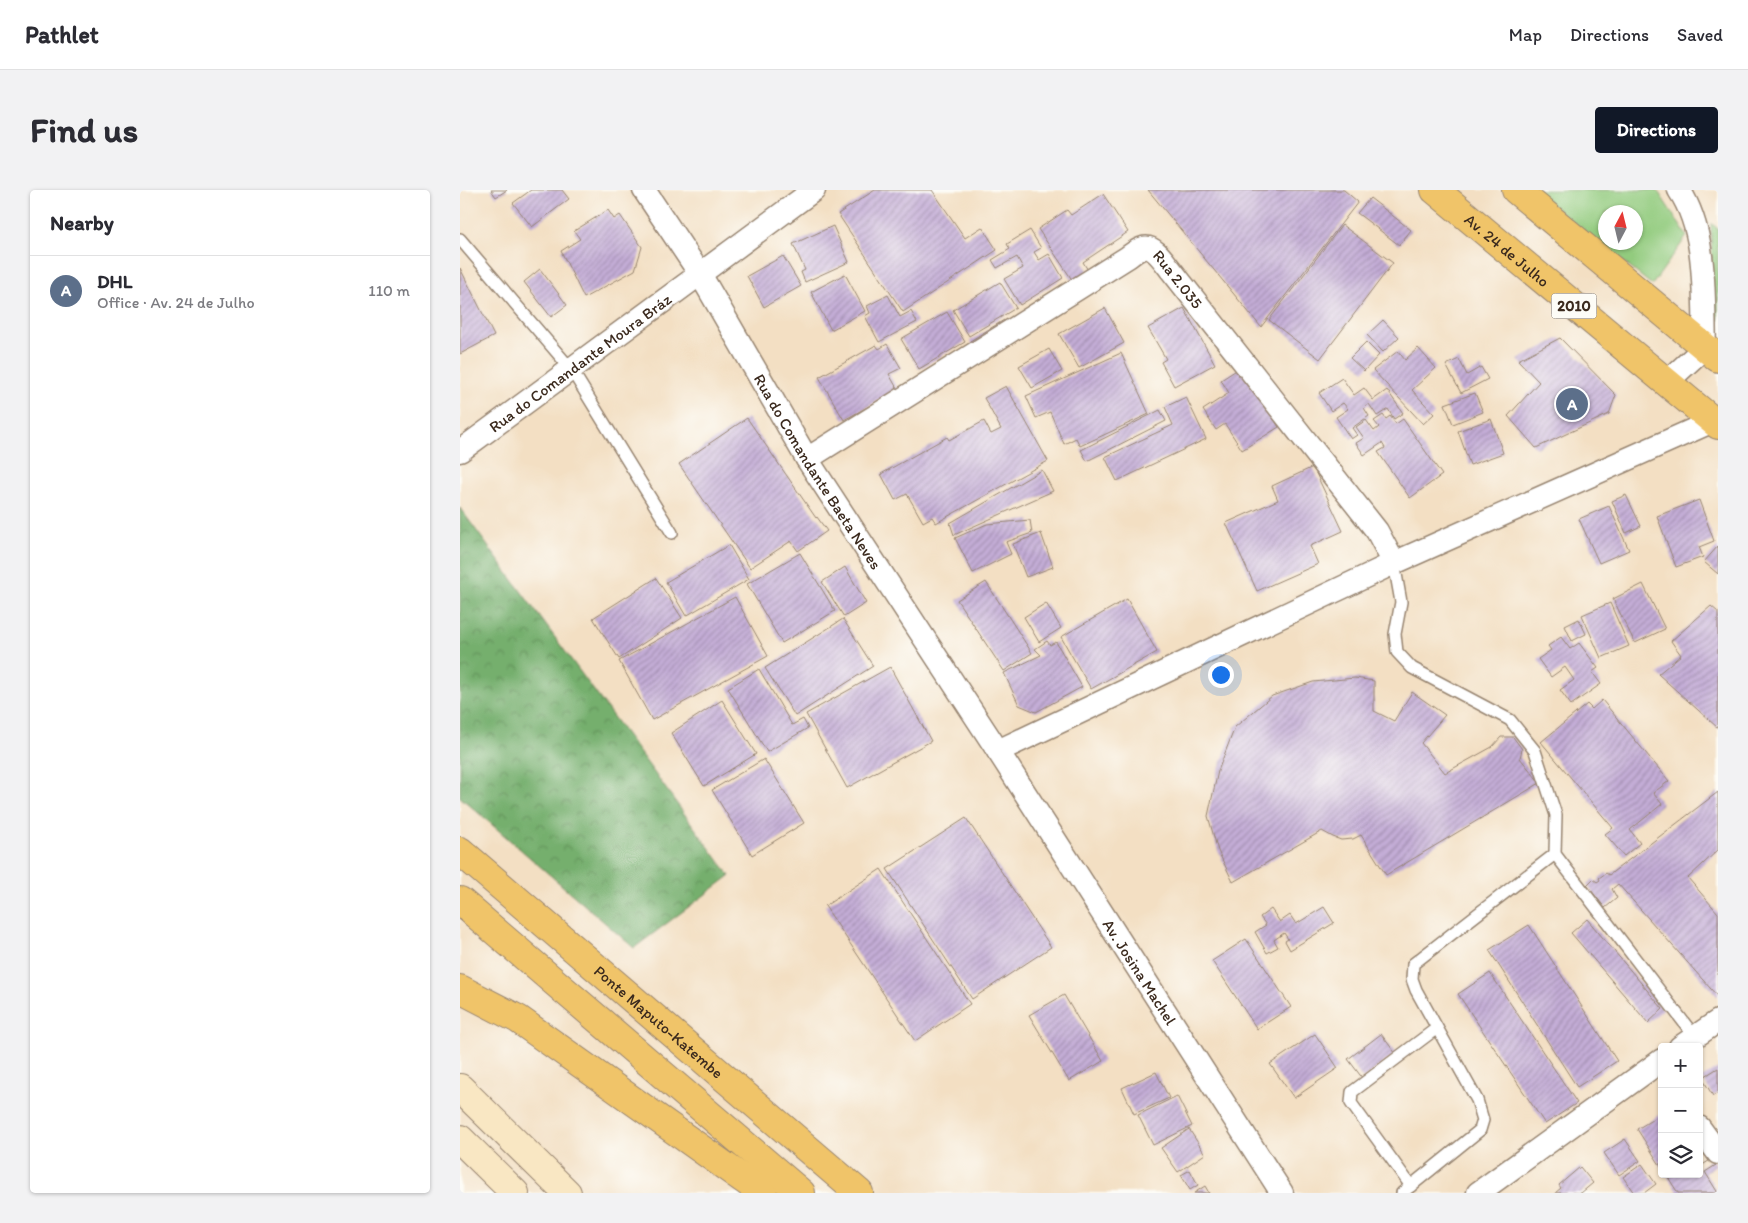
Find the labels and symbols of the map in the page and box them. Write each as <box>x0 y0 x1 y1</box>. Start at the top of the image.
north arrow <box>1598 205 1643 250</box>
street label: Av. 24 de Julho <box>1461 209 1554 291</box>
street label: Rua 2.035 <box>1149 246 1207 312</box>
street label: Rua do Comandante Moura Bráz <box>485 289 675 436</box>
road number: 2010 <box>1552 294 1596 318</box>
street label: Rua do Comandante Baeta Neves <box>750 370 886 573</box>
pin: A <box>1556 385 1588 423</box>
your location <box>1208 662 1234 688</box>
street label: Av. Josina Machel <box>1099 915 1181 1028</box>
street label: Ponte Maputo-Katembe <box>591 961 727 1082</box>

